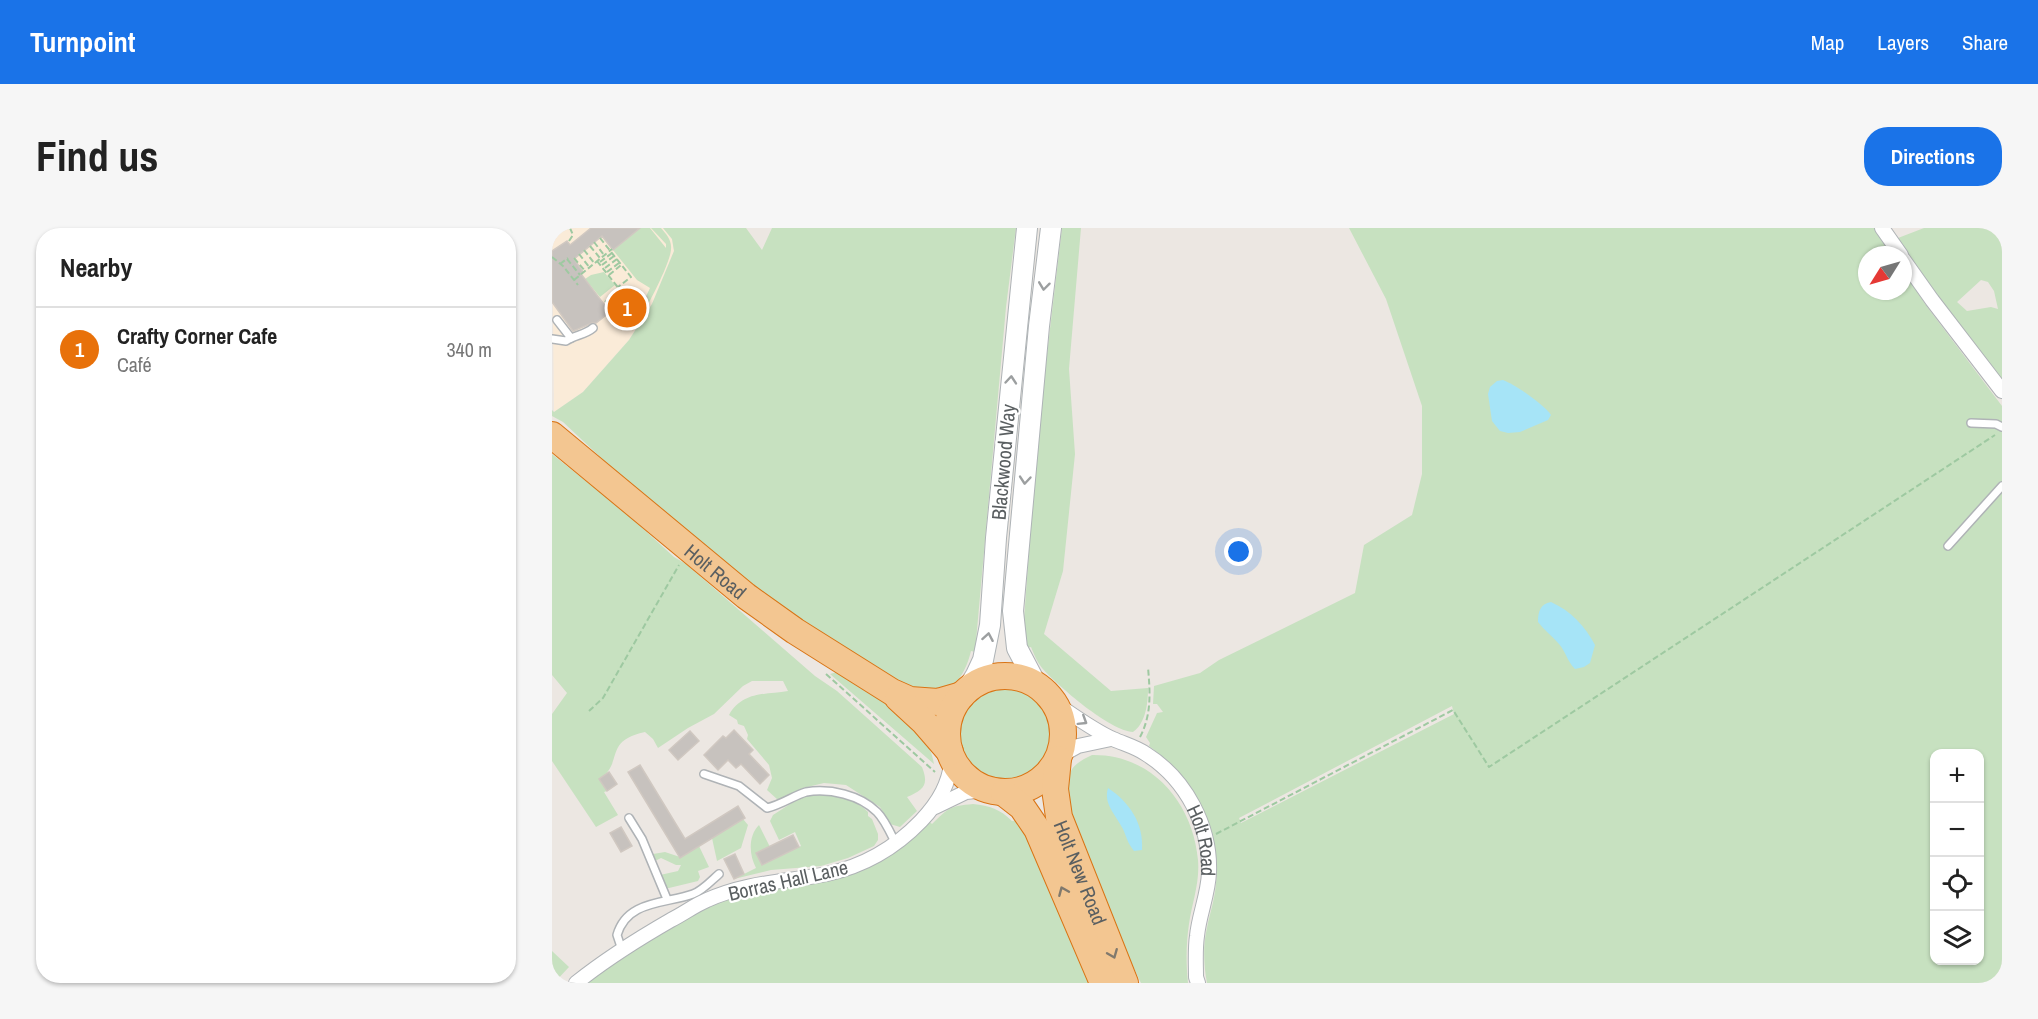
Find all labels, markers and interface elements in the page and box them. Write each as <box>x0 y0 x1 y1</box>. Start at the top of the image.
text: Turnpoint <box>30 23 135 61</box>
text: Map <box>1811 28 1844 57</box>
text: Layers <box>1877 28 1929 57</box>
text: Share <box>1962 28 2008 57</box>
button: Directions <box>1864 127 2002 186</box>
text: Find us <box>36 128 158 184</box>
north arrow <box>1858 246 1912 300</box>
text: Nearby <box>60 250 132 285</box>
one-way arrow <box>1038 281 1051 291</box>
pin: 1 <box>608 286 646 331</box>
text: Crafty Corner Cafe <box>117 321 277 351</box>
text: 1 <box>75 336 84 363</box>
text: 340 m <box>446 336 492 363</box>
text: Café <box>117 351 152 378</box>
one-way arrow <box>1004 376 1017 385</box>
street label: Blackwood Way <box>984 402 1022 521</box>
one-way arrow <box>1019 476 1032 485</box>
street label: Holt Road <box>679 537 753 605</box>
your location <box>1224 537 1253 566</box>
one-way arrow <box>981 633 993 642</box>
one-way arrow <box>1077 713 1087 725</box>
map controls <box>1930 749 1984 965</box>
button: + <box>1930 749 1984 803</box>
street label: Holt Road <box>1181 800 1223 877</box>
button: − <box>1930 803 1984 857</box>
street label: Holt New Road <box>1048 816 1114 929</box>
street label: Borras Hall Lane <box>725 853 851 907</box>
button: locate <box>1930 857 1984 911</box>
one-way arrow <box>1058 886 1070 897</box>
button: layers <box>1930 911 1984 965</box>
one-way arrow <box>1106 948 1118 959</box>

